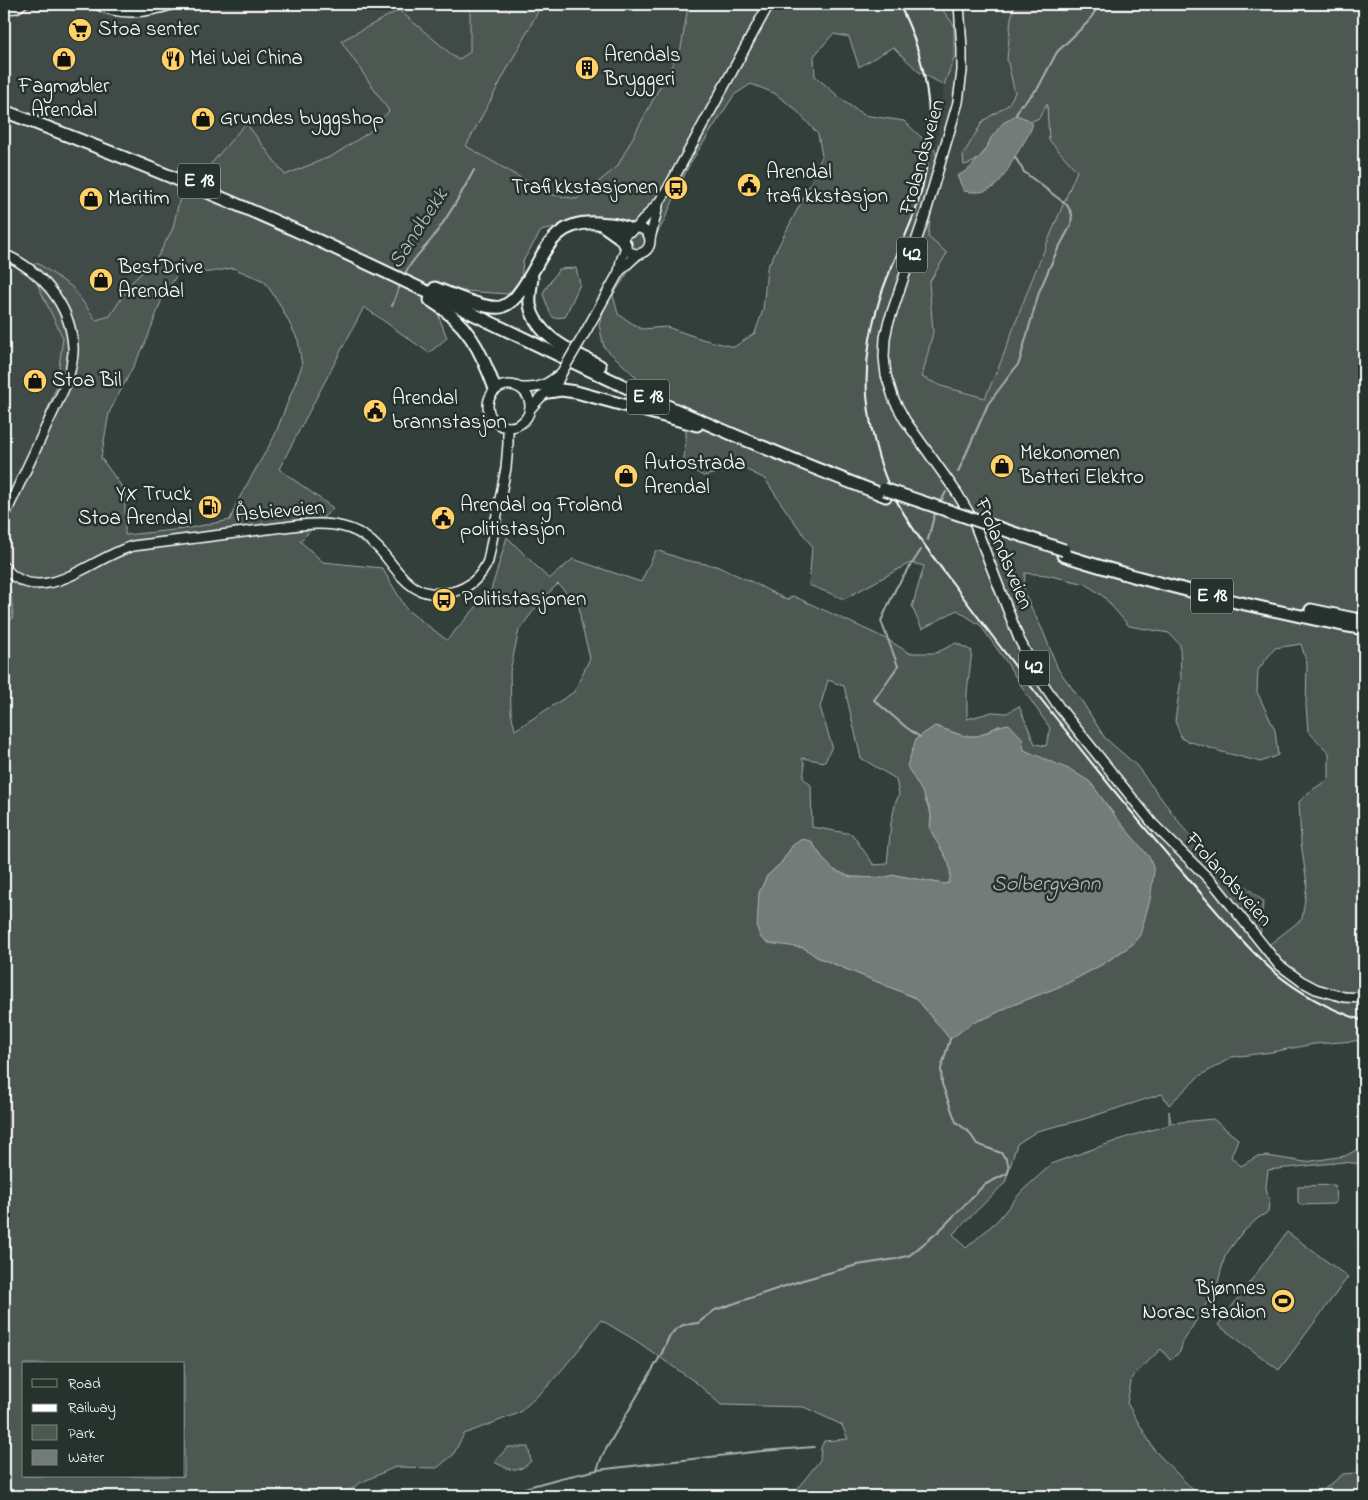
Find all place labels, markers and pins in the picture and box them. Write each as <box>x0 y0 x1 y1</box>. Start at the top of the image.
place label: Stoa senter <box>98 15 200 45</box>
supermarket icon: Stoa senter <box>67 17 93 43</box>
place label: Arendals Bryggeri <box>603 41 681 97</box>
place label: Mei Wei China <box>190 44 303 74</box>
shop icon: Fagmøbler Arendal <box>51 46 77 72</box>
restaurant icon: Mei Wei China <box>160 46 186 72</box>
building icon: Arendals Bryggeri <box>574 55 600 81</box>
place label: Fagmøbler Arendal <box>18 72 110 126</box>
place label: Grundes byggshop <box>220 104 384 136</box>
shop icon: Grundes byggshop <box>190 106 216 132</box>
place label: Arendal trafikkstasjon <box>766 158 888 212</box>
public building icon: Arendal trafikkstasjon <box>736 172 762 198</box>
place label: Trafikkstasjonen <box>511 173 658 203</box>
bus stop icon: Trafikkstasjonen <box>663 175 689 201</box>
place label: Maritim <box>108 184 170 214</box>
shop icon: Maritim <box>78 186 104 212</box>
place label: BestDrive Arendal <box>117 253 204 307</box>
shop icon: BestDrive Arendal <box>88 267 114 293</box>
place label: Stoa Bil <box>52 366 122 396</box>
shop icon: Stoa Bil <box>22 368 48 394</box>
place label: Arendal brannstasjon <box>392 384 507 438</box>
public building icon: Arendal brannstasjon <box>362 398 388 424</box>
place label: Mekonomen Batteri Elektro <box>1019 439 1144 493</box>
place label: Autostrada Arendal <box>644 449 746 503</box>
shop icon: Mekonomen Batteri Elektro <box>989 453 1015 479</box>
shop icon: Autostrada Arendal <box>613 463 639 489</box>
place label: YX Truck Stoa Arendal <box>78 480 193 534</box>
place label: Arendal og Froland politistasjon <box>460 491 623 545</box>
fuel station icon: YX Truck Stoa Arendal <box>197 494 223 520</box>
public building icon: Arendal og Froland politistasjon <box>430 505 456 531</box>
place label: Politistasjonen <box>462 585 586 615</box>
bus stop icon: Politistasjonen <box>431 587 457 613</box>
place label: Bjønnes Norac stadion <box>1143 1274 1266 1328</box>
sports icon: Bjønnes Norac stadion <box>1270 1288 1296 1314</box>

